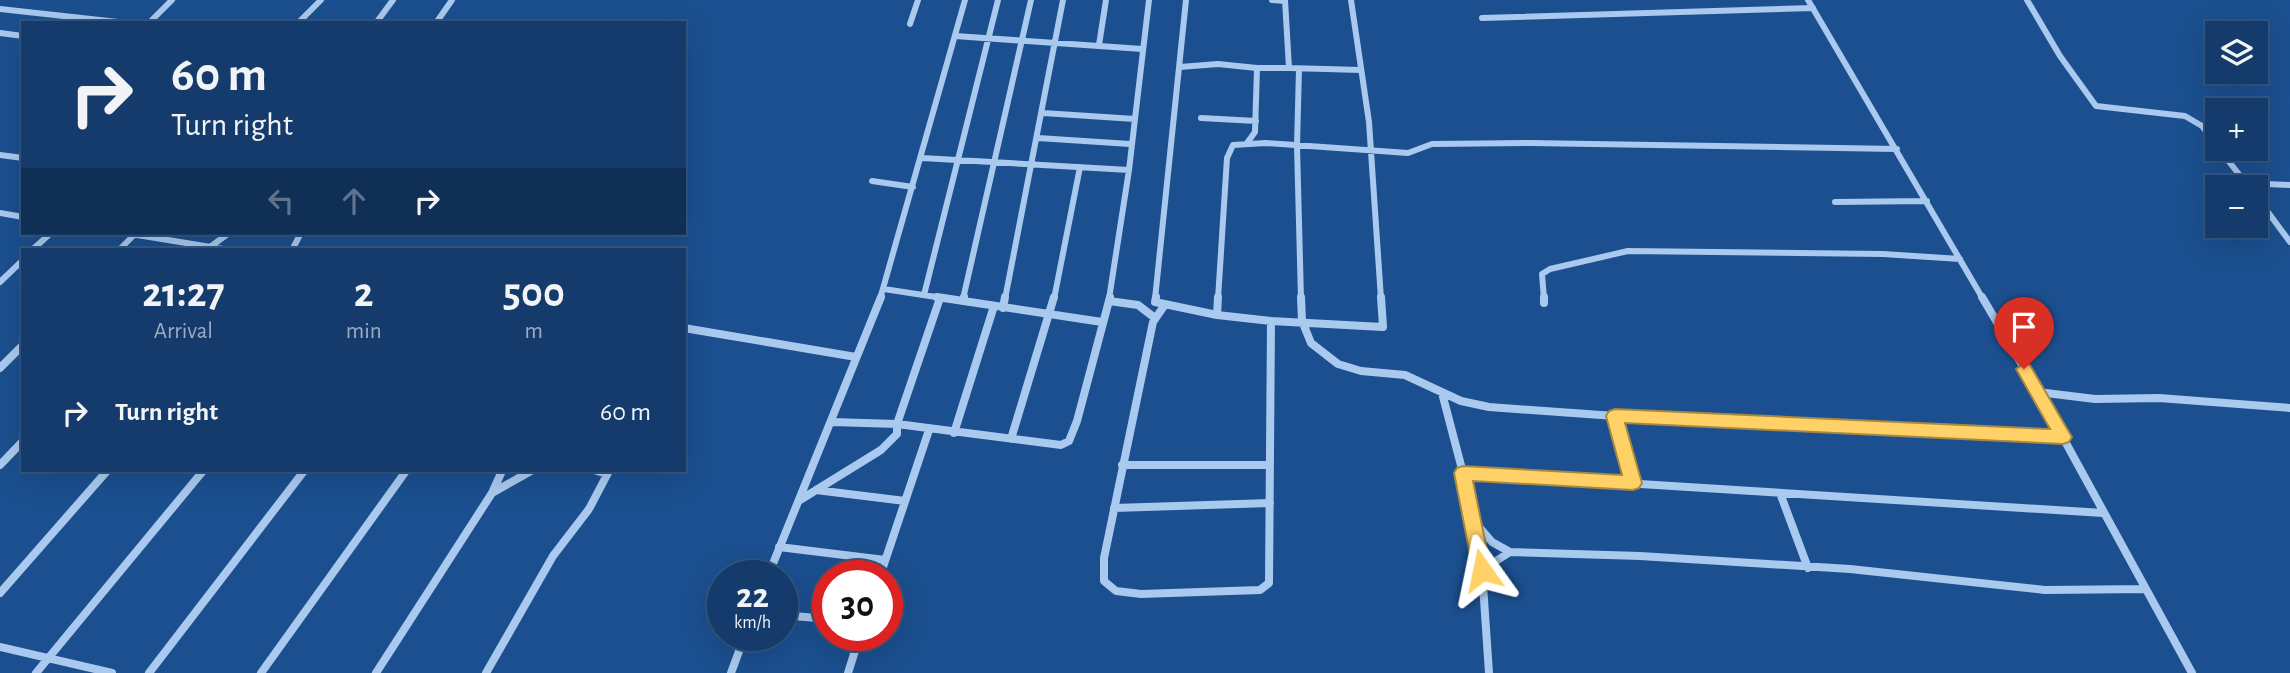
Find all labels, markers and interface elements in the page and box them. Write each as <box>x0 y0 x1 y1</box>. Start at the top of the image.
map controls <box>2205 21 2268 238</box>
button: layers <box>2205 21 2268 84</box>
icon: right <box>56 49 147 140</box>
text: 60 m <box>171 51 267 100</box>
button: + <box>2205 98 2268 161</box>
text: Turn right <box>171 109 293 141</box>
button: − <box>2205 175 2268 238</box>
icon: left <box>262 182 300 220</box>
icon: ahead <box>335 182 373 220</box>
icon: right <box>408 182 446 220</box>
text: 21:27 <box>142 272 225 314</box>
text: 2 <box>354 272 374 314</box>
text: 500 <box>503 272 565 314</box>
pin <box>1994 297 2054 369</box>
icon: arrive <box>2005 308 2043 346</box>
text: Arrival <box>154 320 213 343</box>
text: min <box>346 320 382 343</box>
text: m <box>525 320 543 343</box>
icon: right <box>56 394 94 432</box>
text: Turn right <box>115 399 218 425</box>
text: 60 m <box>600 399 651 425</box>
position arrow <box>1445 533 1519 607</box>
speed limit sign: 30 <box>812 560 903 651</box>
text: 22 <box>736 579 769 614</box>
text: km/h <box>734 614 771 632</box>

